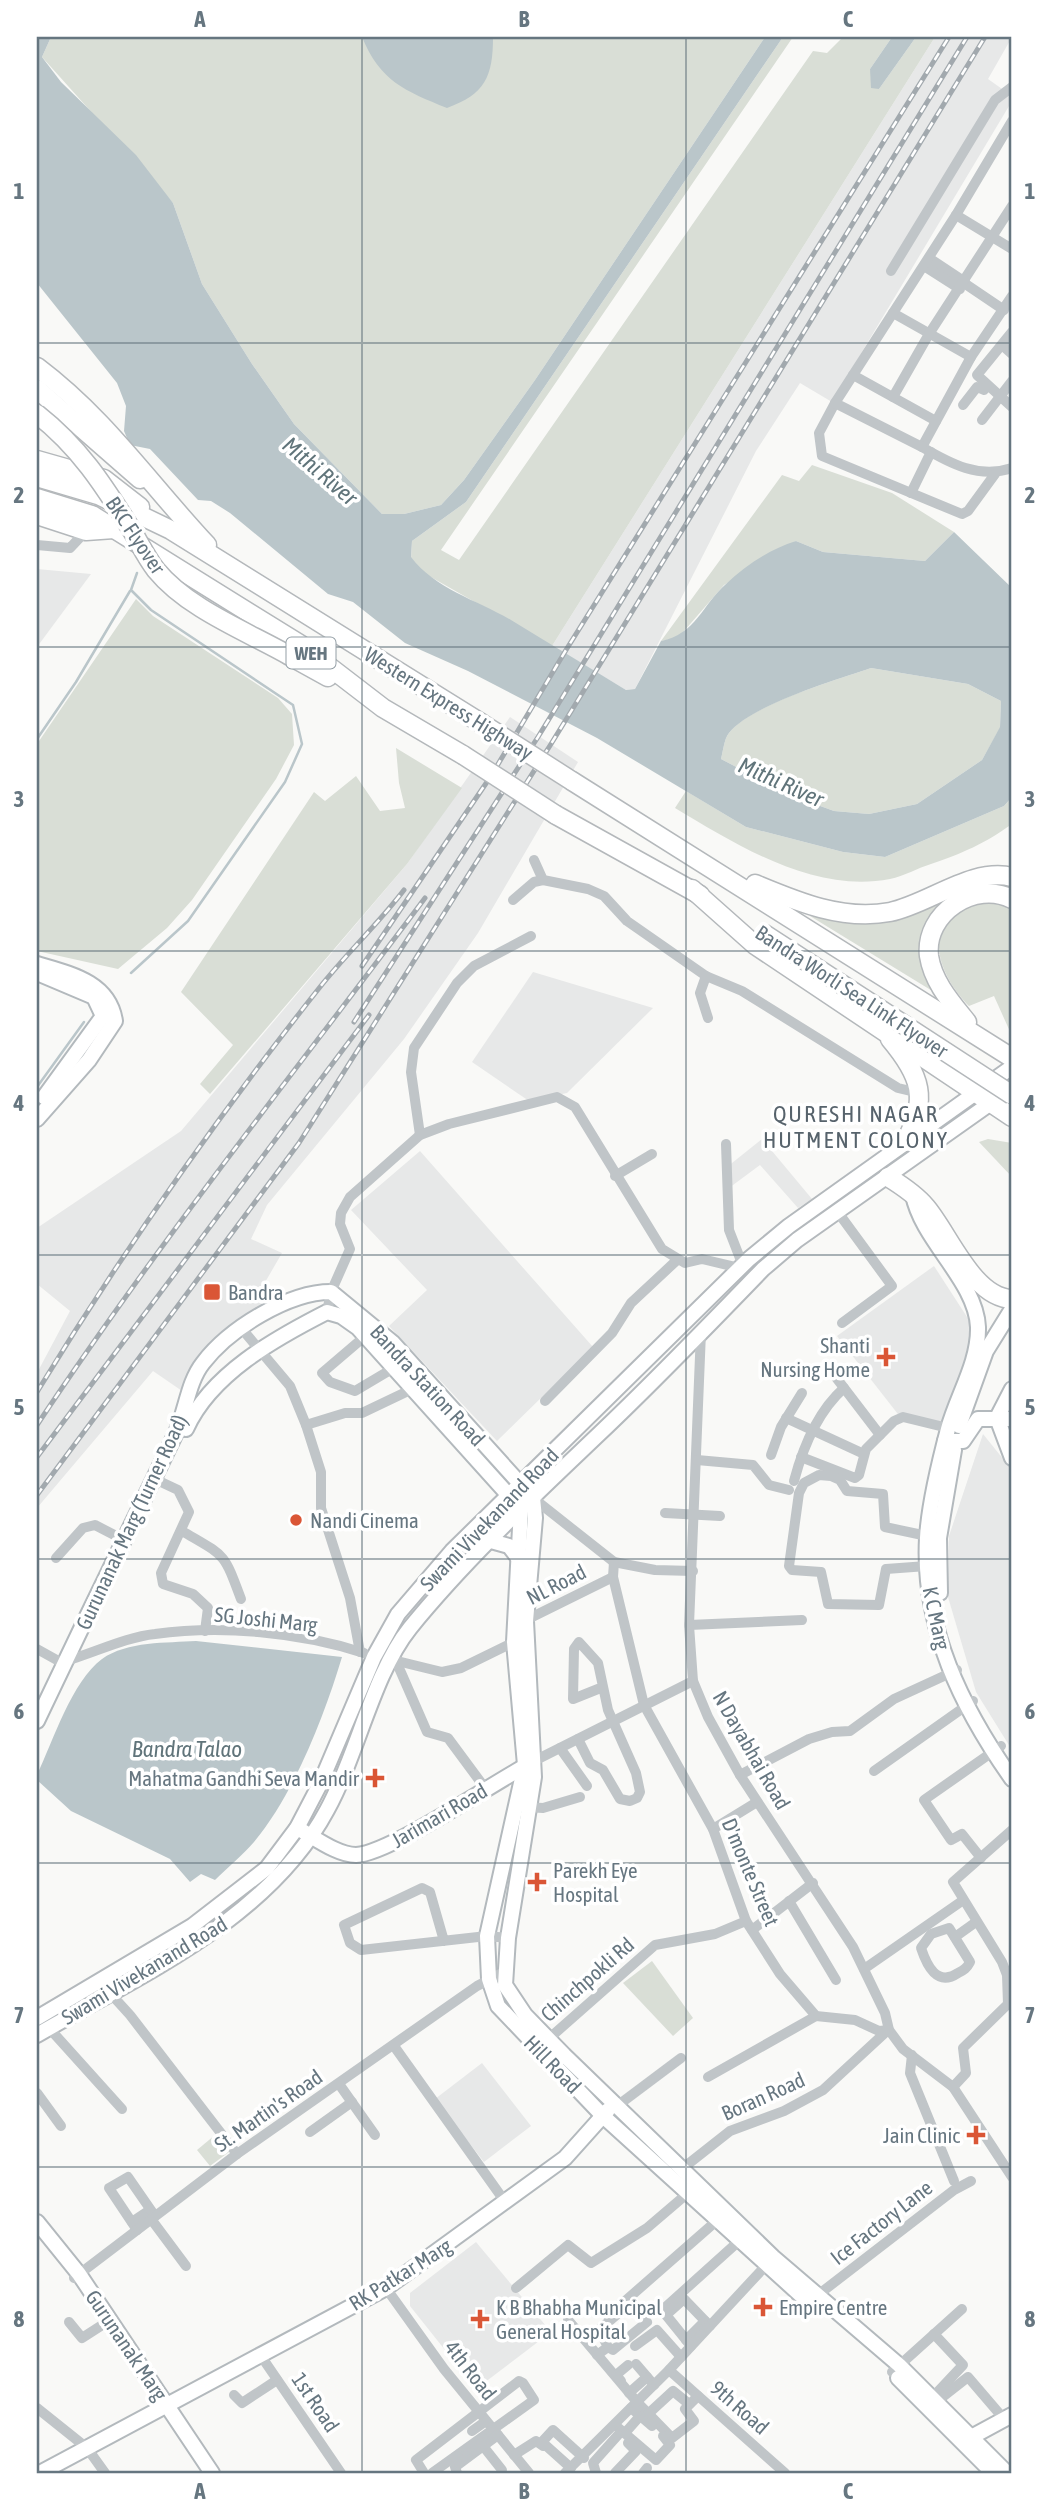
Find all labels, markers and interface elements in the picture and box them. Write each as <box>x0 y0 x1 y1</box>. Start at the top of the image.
text: A <box>193 6 206 32</box>
text: B <box>519 6 530 32</box>
text: C <box>843 6 854 32</box>
text: 1 <box>14 178 25 204</box>
text: 1 <box>1025 178 1036 204</box>
water label: Mithi River <box>277 432 363 511</box>
text: 2 <box>14 482 24 508</box>
text: 2 <box>1025 482 1035 508</box>
street label: BKC Flyover <box>101 492 171 579</box>
road number: WEH <box>286 638 336 668</box>
street label: Western Express Highway <box>360 641 538 765</box>
water label: Mithi River <box>735 752 829 813</box>
text: 3 <box>14 786 24 812</box>
text: 3 <box>1025 786 1035 812</box>
street label: Bandra Worli Sea Link Flyover <box>751 920 953 1063</box>
text: 4 <box>13 1090 25 1116</box>
text: 4 <box>1024 1090 1036 1116</box>
district label: QURESHI NAGAR HUTMENT COLONY <box>763 1101 949 1153</box>
place label: Bandra <box>228 1280 283 1304</box>
marker: Bandra <box>202 1282 222 1302</box>
street label: Bandra Station Road <box>366 1319 490 1451</box>
place label: Shanti Nursing Home <box>760 1333 870 1381</box>
marker: Shanti Nursing Home <box>876 1347 896 1367</box>
text: 5 <box>14 1394 25 1420</box>
text: 5 <box>1025 1394 1036 1420</box>
street label: Gurunanak Marg (Turner Road) <box>71 1411 191 1633</box>
street label: Swami Vivekanand Road <box>415 1443 563 1595</box>
place label: Nandi Cinema <box>310 1508 419 1532</box>
marker: Nandi Cinema <box>288 1512 304 1528</box>
street label: NL Road <box>522 1559 590 1609</box>
street label: K C Marg <box>919 1584 955 1652</box>
street label: SG Joshi Marg <box>213 1602 319 1636</box>
street label: N Dayabhai Road <box>708 1687 796 1813</box>
text: 6 <box>14 1698 25 1724</box>
text: 6 <box>1025 1698 1036 1724</box>
water label: Bandra Talao <box>132 1736 242 1762</box>
place label: Mahatma Gandhi Seva Mandir <box>128 1766 360 1790</box>
marker: Mahatma Gandhi Seva Mandir <box>365 1768 385 1788</box>
street label: Jarimari Road <box>387 1778 491 1852</box>
street label: D'monte Street <box>718 1815 784 1929</box>
place label: Parekh Eye Hospital <box>553 1858 638 1906</box>
marker: Parekh Eye Hospital <box>527 1872 547 1892</box>
street label: Swami Vivekanand Road <box>57 1911 231 2029</box>
street label: Chinchpokli Rd <box>536 1932 638 2026</box>
text: 7 <box>14 2002 24 2028</box>
text: 7 <box>1025 2002 1035 2028</box>
street label: Hill Road <box>520 2030 586 2098</box>
street label: St. Martin's Road <box>210 2064 326 2156</box>
street label: Boran Road <box>718 2067 808 2125</box>
place label: Jain Clinic <box>883 2123 960 2147</box>
marker: Jain Clinic <box>966 2125 986 2145</box>
street label: Ice Factory Lane <box>825 2175 937 2269</box>
street label: RK Patkar Marg <box>345 2233 455 2315</box>
street label: Gurunanak Marg <box>81 2285 173 2405</box>
place label: K B Bhabha Municipal General Hospital <box>496 2295 662 2343</box>
place label: Empire Centre <box>779 2295 887 2319</box>
marker: Empire Centre <box>753 2297 773 2317</box>
text: 8 <box>14 2306 25 2332</box>
text: 8 <box>1025 2306 1036 2332</box>
marker: K B Bhabha Municipal General Hospital <box>470 2309 490 2329</box>
street label: 4th Road <box>440 2335 502 2405</box>
street label: 1st Road <box>288 2368 344 2436</box>
street label: 9th Road <box>706 2375 774 2439</box>
text: A <box>193 2478 206 2504</box>
text: B <box>519 2478 530 2504</box>
text: C <box>843 2478 854 2504</box>

